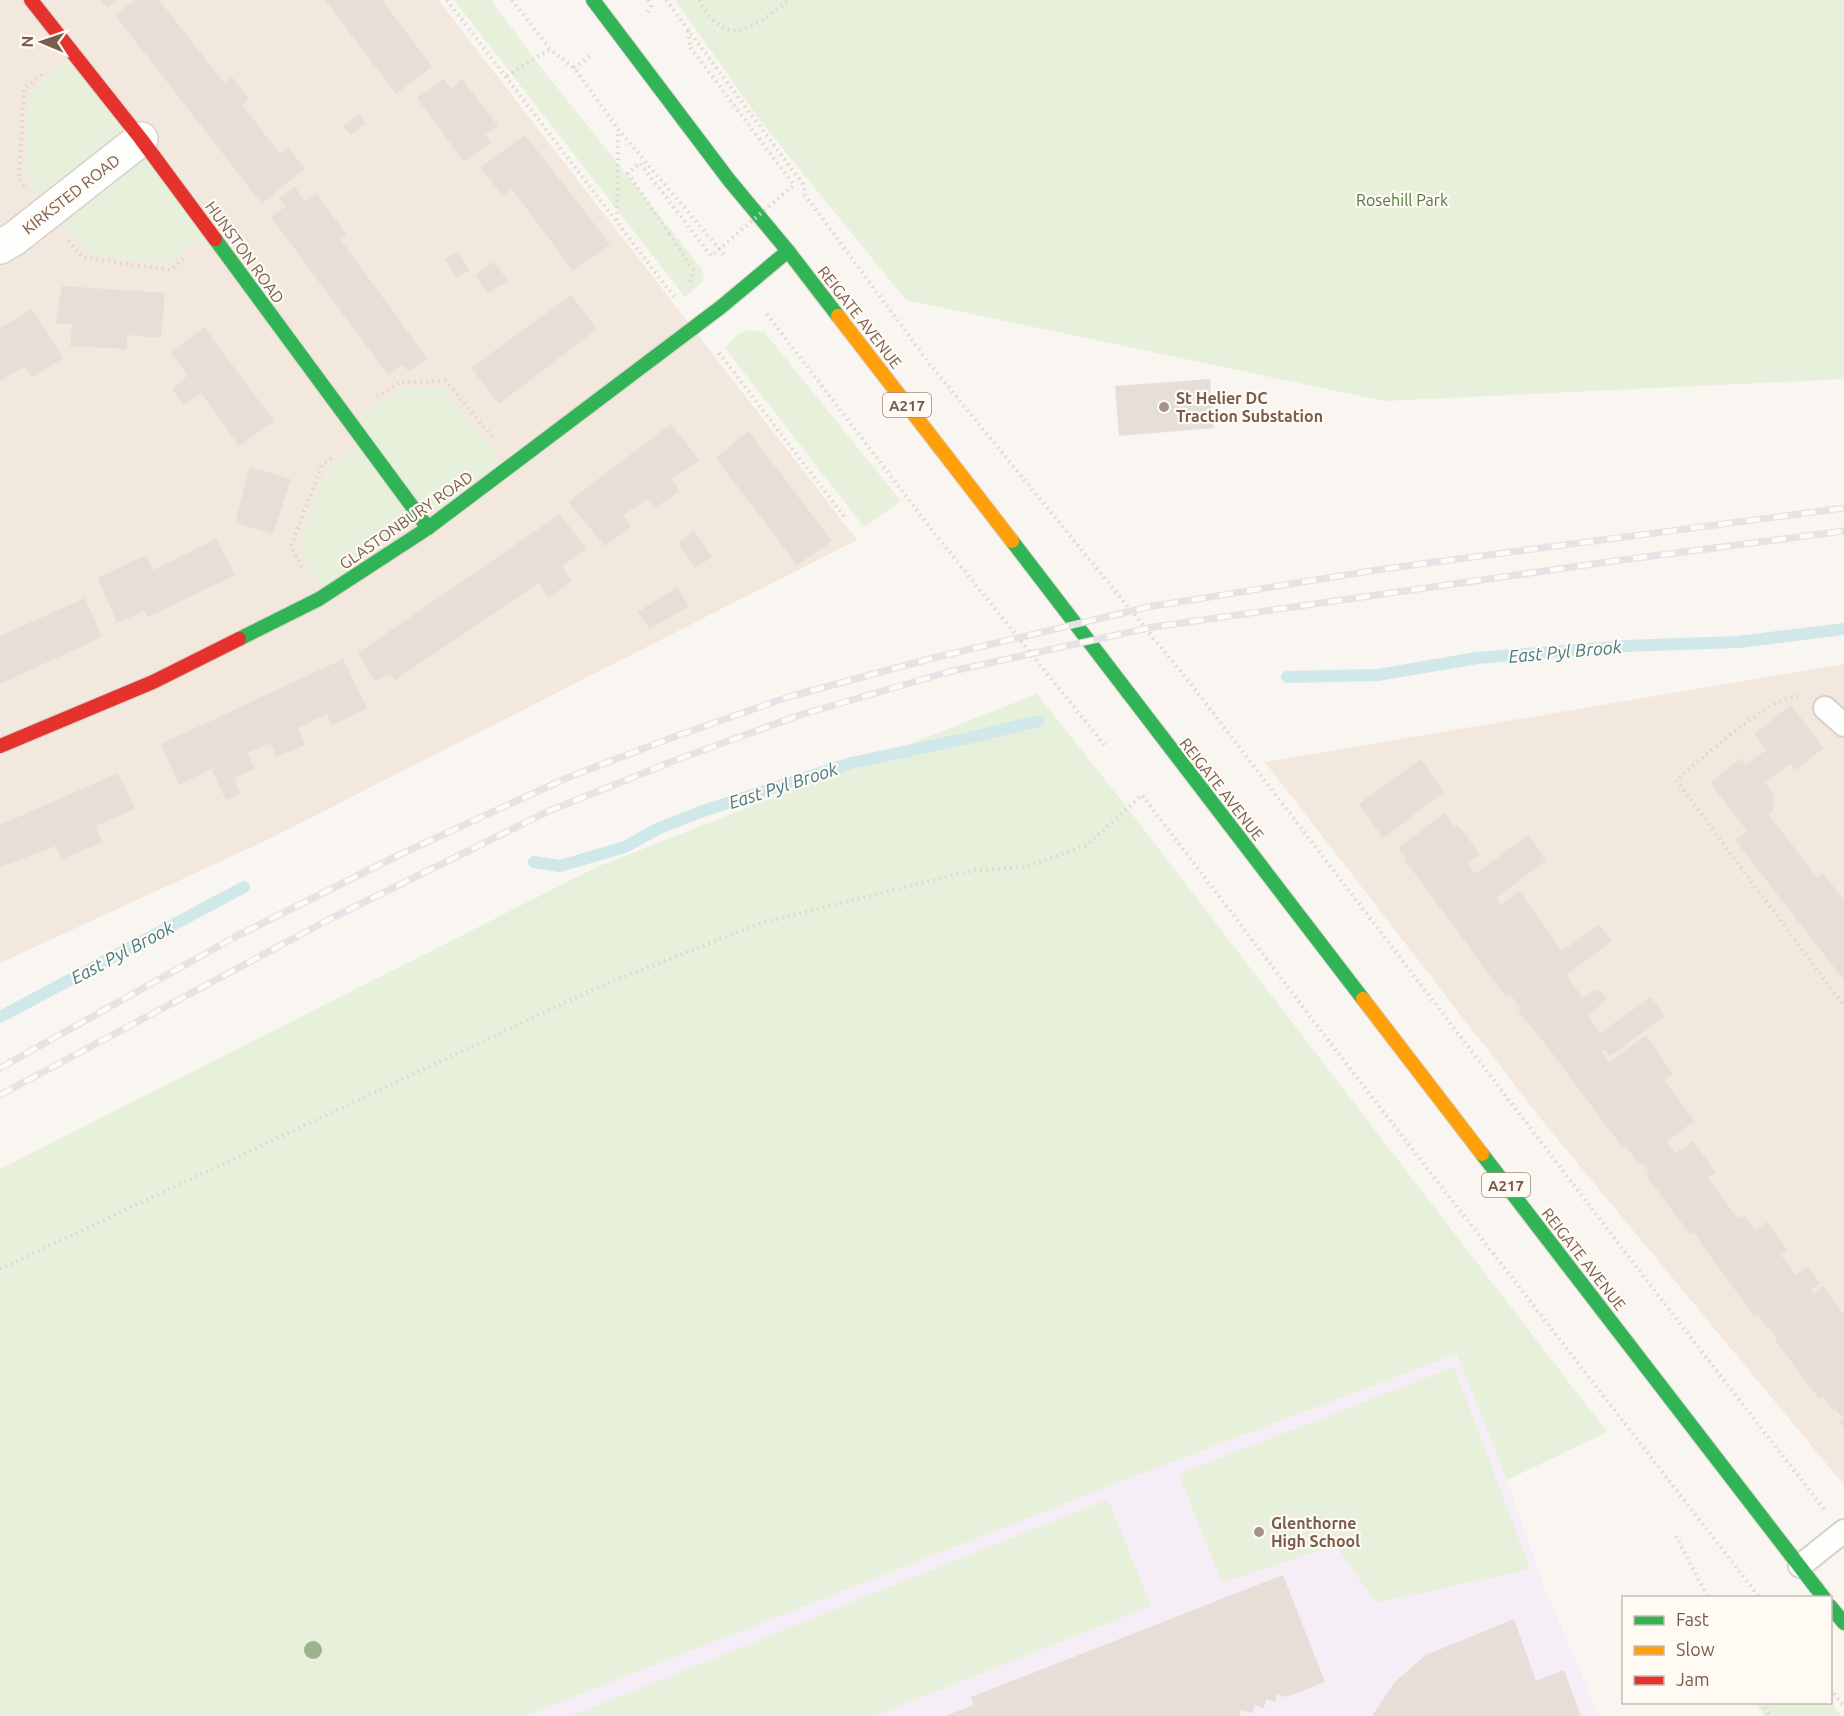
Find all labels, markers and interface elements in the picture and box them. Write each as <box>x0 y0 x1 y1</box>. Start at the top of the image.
north arrow <box>12 12 72 72</box>
text: N <box>18 35 36 48</box>
street label: KIRKSTED ROAD <box>19 150 123 238</box>
park label: Rosehill Park <box>1356 191 1448 209</box>
street label: HUNSTON ROAD <box>202 197 288 307</box>
street label: REIGATE AVENUE <box>815 262 906 372</box>
place label: St Helier DC Traction Substation <box>1176 389 1323 425</box>
road number: A217 <box>883 393 931 417</box>
marker: St Helier DC Traction Substation <box>1157 400 1171 414</box>
street label: GLASTONBURY ROAD <box>336 467 476 573</box>
water label: East Pyl Brook <box>1508 636 1623 666</box>
street label: REIGATE AVENUE <box>1177 734 1268 844</box>
water label: East Pyl Brook <box>726 758 841 812</box>
water label: East Pyl Brook <box>67 916 177 987</box>
road number: A217 <box>1482 1173 1530 1197</box>
street label: REIGATE AVENUE <box>1539 1204 1630 1314</box>
place label: Glenthorne High School <box>1271 1514 1360 1550</box>
marker: Glenthorne High School <box>1252 1525 1266 1539</box>
legend <box>1622 1596 1832 1704</box>
text: Fast <box>1676 1609 1709 1629</box>
text: Slow <box>1676 1639 1715 1659</box>
text: Jam <box>1676 1669 1710 1689</box>

